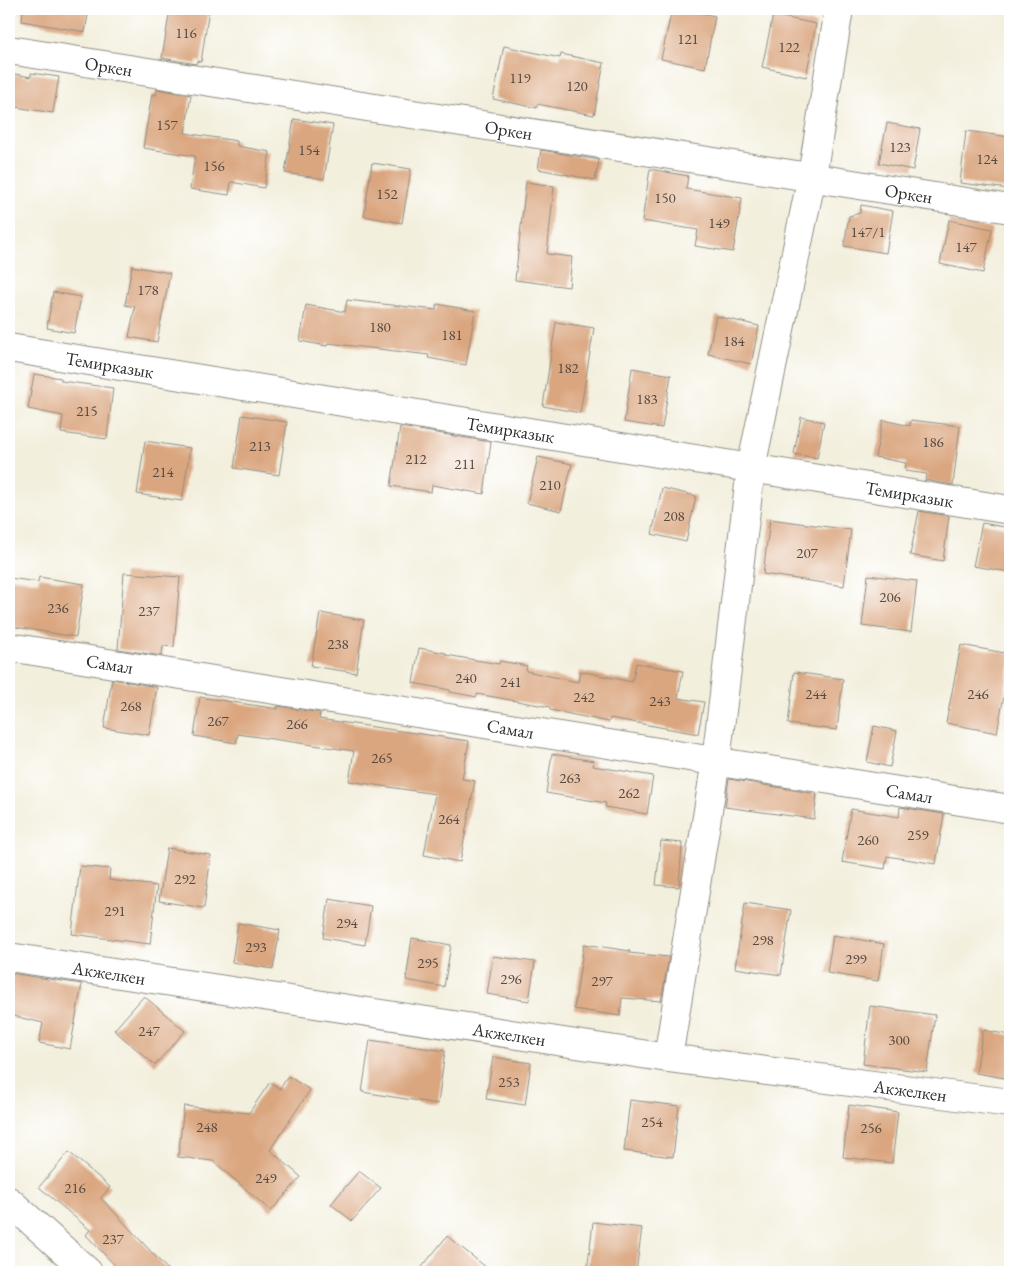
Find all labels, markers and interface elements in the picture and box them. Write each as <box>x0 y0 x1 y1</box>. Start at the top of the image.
house number: 116 <box>175 23 197 42</box>
house number: 121 <box>677 29 699 48</box>
house number: 122 <box>778 37 801 56</box>
street label: Оркен <box>83 51 134 81</box>
house number: 119 <box>509 68 531 87</box>
house number: 120 <box>566 76 588 95</box>
street label: Оркен <box>483 114 534 144</box>
house number: 157 <box>156 115 179 134</box>
house number: 123 <box>889 137 911 156</box>
house number: 154 <box>298 140 321 159</box>
house number: 124 <box>976 149 999 168</box>
house number: 156 <box>203 156 225 175</box>
street label: Оркен <box>883 178 934 208</box>
house number: 152 <box>376 184 399 203</box>
house number: 150 <box>654 188 676 207</box>
house number: 149 <box>708 213 730 232</box>
house number: 147/1 <box>851 222 885 241</box>
house number: 147 <box>955 237 978 256</box>
house number: 178 <box>137 280 159 299</box>
house number: 180 <box>369 317 391 336</box>
house number: 181 <box>441 325 463 344</box>
house number: 184 <box>723 331 746 350</box>
street label: Темирказык <box>64 346 156 383</box>
house number: 182 <box>557 358 580 377</box>
house number: 183 <box>636 389 658 408</box>
house number: 215 <box>76 401 98 420</box>
street label: Темирказык <box>465 411 557 448</box>
house number: 186 <box>922 432 944 451</box>
house number: 213 <box>249 436 271 455</box>
house number: 212 <box>405 449 428 468</box>
house number: 211 <box>454 454 476 473</box>
house number: 214 <box>152 462 175 481</box>
house number: 210 <box>539 475 561 494</box>
street label: Темирказык <box>863 475 956 512</box>
house number: 208 <box>663 506 685 525</box>
house number: 207 <box>796 543 819 562</box>
house number: 206 <box>879 587 901 606</box>
house number: 236 <box>47 598 69 617</box>
house number: 237 <box>138 601 161 620</box>
house number: 238 <box>327 634 349 653</box>
street label: Самал <box>85 648 135 678</box>
house number: 240 <box>455 668 477 687</box>
house number: 241 <box>500 672 522 691</box>
house number: 244 <box>805 684 828 703</box>
house number: 246 <box>967 684 989 703</box>
house number: 242 <box>573 687 596 706</box>
house number: 243 <box>649 691 671 710</box>
house number: 268 <box>120 696 142 715</box>
house number: 267 <box>207 711 230 730</box>
street label: Самал <box>485 713 536 743</box>
house number: 266 <box>286 714 308 733</box>
house number: 265 <box>371 748 393 767</box>
house number: 263 <box>559 768 581 787</box>
street label: Самал <box>884 778 935 808</box>
house number: 262 <box>618 783 641 802</box>
house number: 264 <box>438 809 461 828</box>
house number: 259 <box>907 825 929 844</box>
house number: 260 <box>857 830 879 849</box>
house number: 292 <box>174 869 197 888</box>
house number: 291 <box>104 901 126 920</box>
house number: 294 <box>336 913 359 932</box>
house number: 298 <box>752 930 774 949</box>
house number: 293 <box>245 937 267 956</box>
house number: 299 <box>845 949 867 968</box>
house number: 295 <box>417 953 439 972</box>
street label: Акжелкен <box>70 955 147 989</box>
house number: 296 <box>500 969 522 988</box>
house number: 297 <box>591 971 614 990</box>
street label: Акжелкен <box>470 1017 547 1051</box>
house number: 247 <box>138 1021 161 1040</box>
house number: 300 <box>888 1030 910 1049</box>
house number: 253 <box>498 1072 520 1091</box>
street label: Акжелкен <box>871 1074 948 1106</box>
house number: 254 <box>641 1112 664 1131</box>
house number: 248 <box>196 1117 218 1136</box>
house number: 256 <box>860 1118 882 1137</box>
house number: 249 <box>255 1168 277 1187</box>
house number: 216 <box>64 1178 86 1197</box>
house number: 237 <box>102 1229 125 1248</box>

